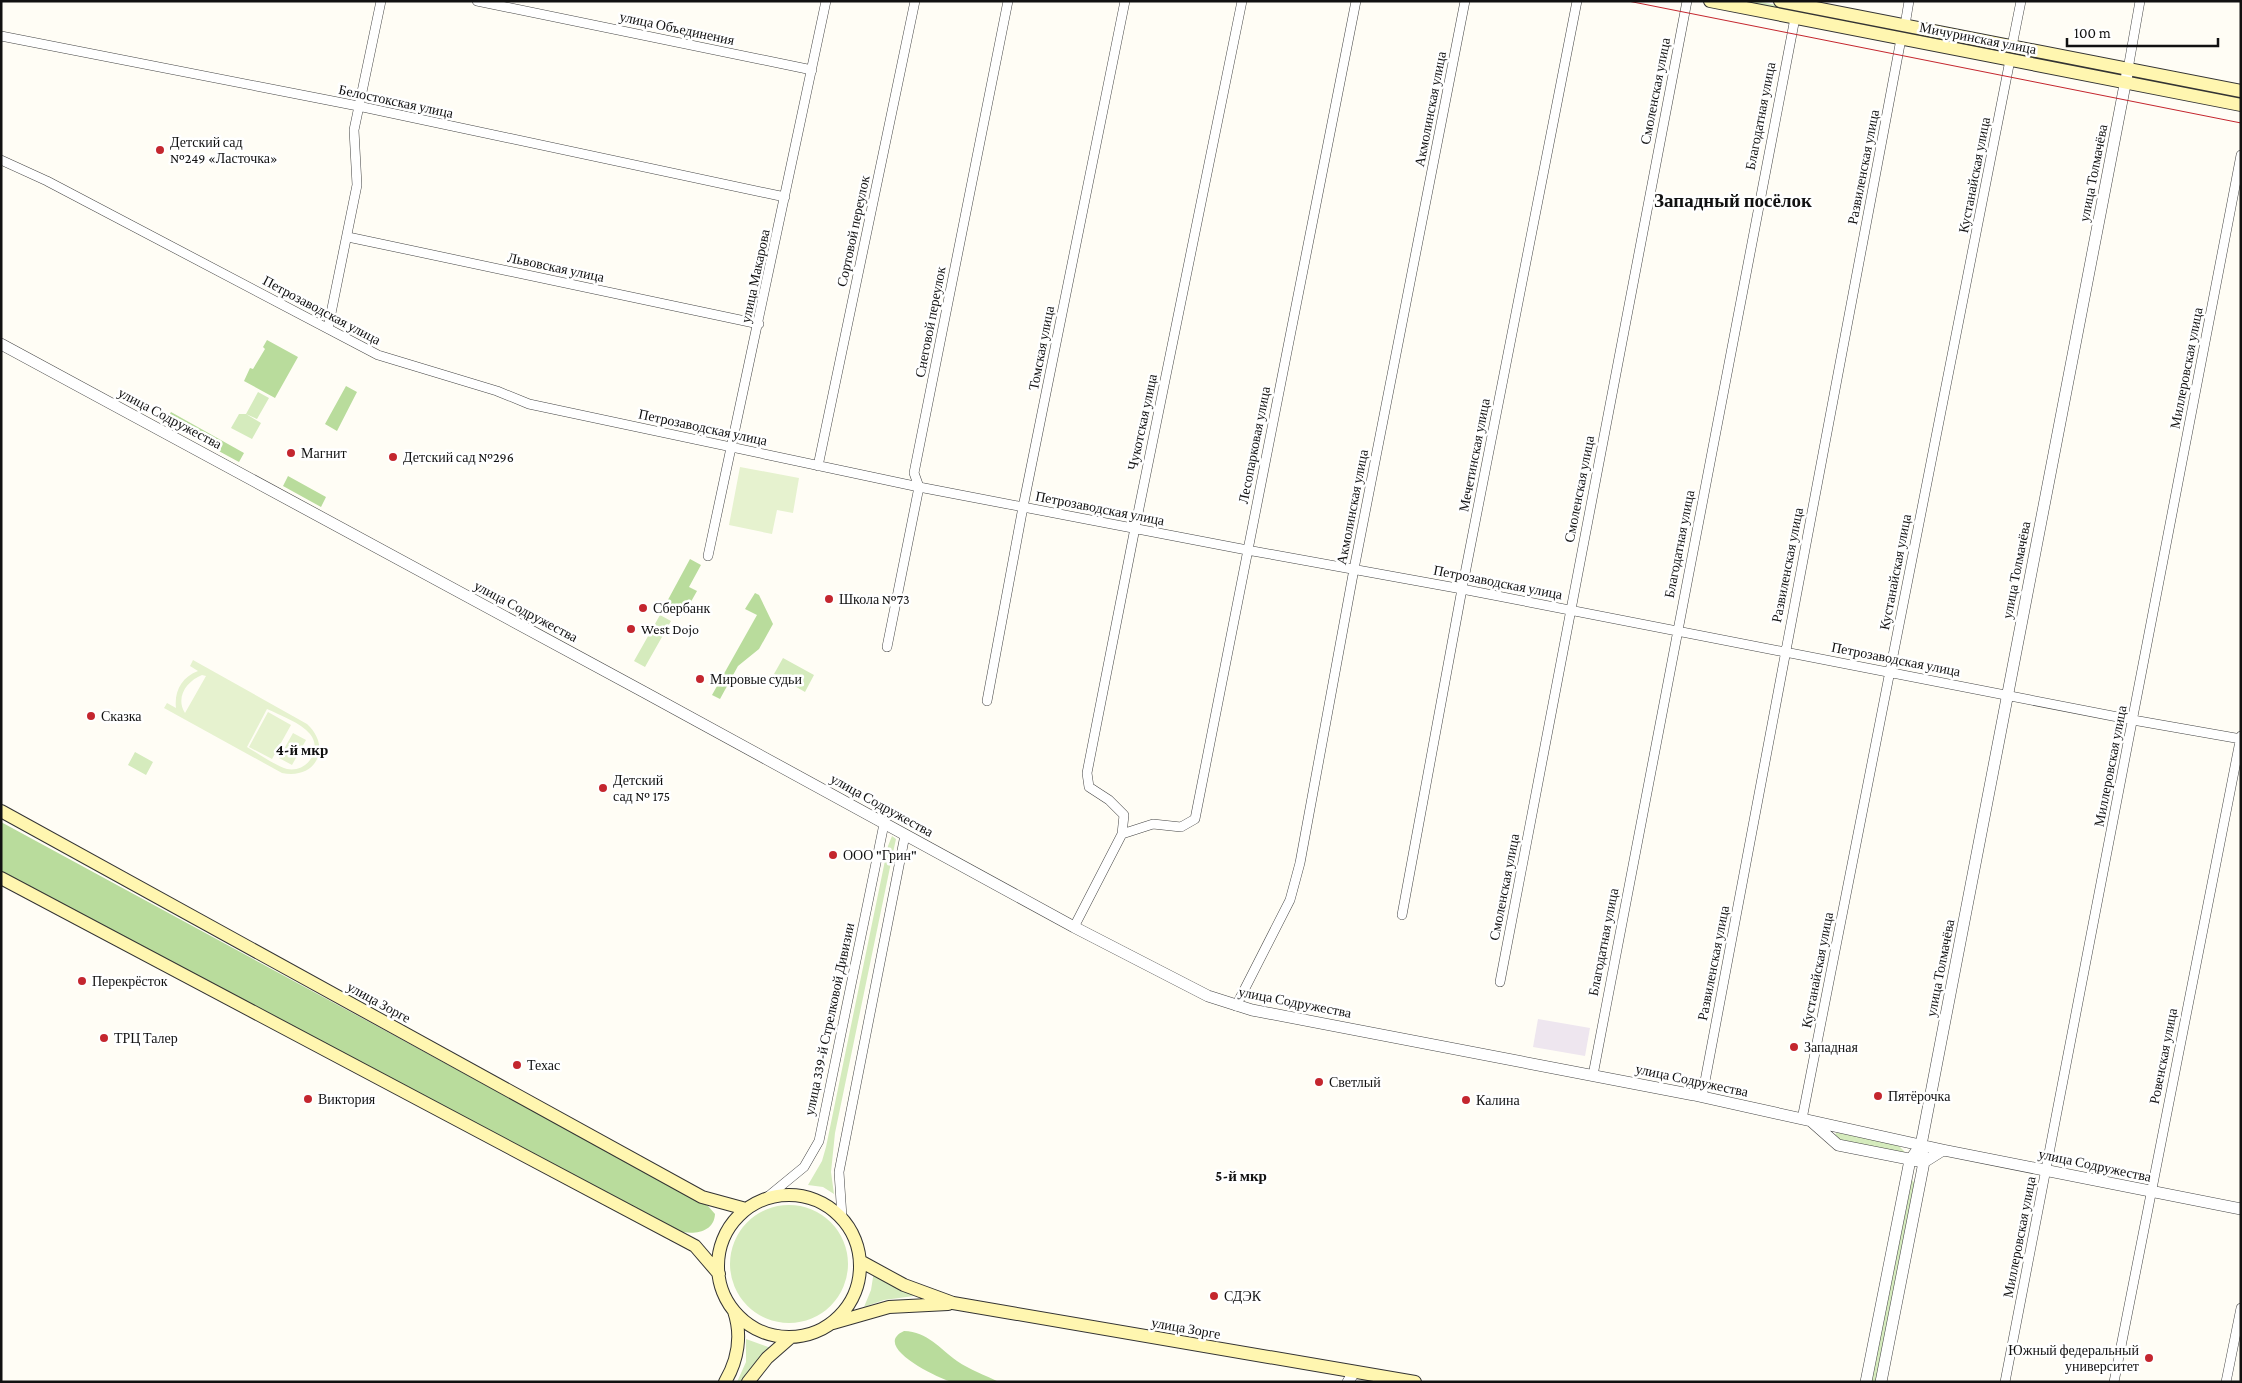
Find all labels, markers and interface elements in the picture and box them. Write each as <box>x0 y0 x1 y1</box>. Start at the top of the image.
street label: улица Объединения <box>618 8 736 48</box>
scale bar <box>2067 15 2218 47</box>
street label: Мичуринская улица <box>1918 19 2039 57</box>
text: 100 m <box>2074 25 2111 41</box>
street label: Смоленская улица <box>1637 36 1673 146</box>
street label: Акмолинская улица <box>1411 49 1449 168</box>
street label: Благодатная улица <box>1742 60 1778 171</box>
street label: Белостокская улица <box>337 81 456 121</box>
street label: Развиленская улица <box>1844 107 1882 226</box>
street label: Кустанайская улица <box>1955 115 1993 234</box>
street label: улица Толмачёва <box>2076 122 2110 223</box>
place label: Детский сад №249 «Ласточка» <box>170 134 278 166</box>
marker: Детский сад №249 «Ласточка» <box>154 144 166 156</box>
street label: Сортовой переулок <box>833 174 873 288</box>
district label: Западный посёлок <box>1654 190 1812 211</box>
street label: улица Макарова <box>737 227 773 324</box>
street label: Львовская улица <box>506 249 607 285</box>
street label: Снеговой переулок <box>911 265 949 379</box>
street label: Петрозаводская улица <box>260 272 384 348</box>
street label: Томская улица <box>1025 304 1057 392</box>
street label: Миллеровская улица <box>2166 305 2206 430</box>
street label: Чукотская улица <box>1124 372 1160 472</box>
street label: улица Содружества <box>116 384 225 452</box>
street label: Лесопарковая улица <box>1235 384 1273 505</box>
street label: Мечетинская улица <box>1455 396 1493 513</box>
street label: Петрозаводская улица <box>637 406 770 449</box>
street label: Смоленская улица <box>1561 434 1597 544</box>
place label: Магнит <box>301 445 347 461</box>
marker: Магнит <box>285 447 297 459</box>
street label: Акмолинская улица <box>1333 447 1371 566</box>
place label: Детский сад №296 <box>403 449 514 465</box>
marker: Детский сад №296 <box>387 451 399 463</box>
street label: Петрозаводская улица <box>1034 488 1167 529</box>
street label: Благодатная улица <box>1661 488 1697 599</box>
street label: Развиленская улица <box>1768 505 1806 624</box>
street label: Кустанайская улица <box>1876 512 1914 631</box>
street label: улица Толмачёва <box>1999 519 2033 620</box>
street label: Петрозаводская улица <box>1432 562 1565 603</box>
street label: улица Содружества <box>472 577 581 645</box>
place label: Школа №73 <box>839 591 910 607</box>
marker: Школа №73 <box>823 593 835 605</box>
place label: Сбербанк <box>653 600 710 616</box>
marker: Сбербанк <box>637 602 649 614</box>
place label: West Dojo <box>641 621 699 638</box>
marker: West Dojo <box>625 623 637 635</box>
street label: Петрозаводская улица <box>1830 639 1963 680</box>
place label: Мировые судьи <box>710 671 802 687</box>
marker: Мировые судьи <box>694 673 706 685</box>
street label: Миллеровская улица <box>2090 703 2130 828</box>
place label: Сказка <box>101 708 142 724</box>
marker: Сказка <box>85 710 97 722</box>
district label: 4-й мкр <box>276 742 328 758</box>
street label: улица Содружества <box>828 770 937 840</box>
place label: Детский сад № 175 <box>613 772 670 804</box>
marker: Детский сад № 175 <box>597 782 609 794</box>
street label: Смоленская улица <box>1486 832 1522 942</box>
place label: ООО "Грин" <box>843 847 917 863</box>
marker: ООО "Грин" <box>827 849 839 861</box>
street label: Благодатная улица <box>1585 886 1621 997</box>
street label: Развиленская улица <box>1694 903 1732 1022</box>
street label: Кустанайская улица <box>1798 910 1836 1029</box>
street label: улица Толмачёва <box>1923 917 1957 1018</box>
street label: улица 339-й Стрелковой Дивизии <box>801 921 857 1117</box>
place label: Перекрёсток <box>92 973 168 989</box>
marker: Перекрёсток <box>76 975 88 987</box>
street label: улица Зорге <box>345 978 413 1026</box>
street label: улица Содружества <box>1237 983 1354 1021</box>
street label: Ровенская улица <box>2146 1006 2180 1105</box>
place label: ТРЦ Талер <box>114 1030 178 1046</box>
marker: ТРЦ Талер <box>98 1032 110 1044</box>
place label: Западная <box>1804 1039 1859 1055</box>
marker: Западная <box>1788 1041 1800 1053</box>
place label: Техас <box>527 1057 560 1073</box>
marker: Техас <box>511 1059 523 1071</box>
street label: улица Содружества <box>1634 1060 1751 1100</box>
place label: Светлый <box>1329 1074 1381 1090</box>
marker: Светлый <box>1313 1076 1325 1088</box>
place label: Пятёрочка <box>1888 1088 1951 1104</box>
marker: Пятёрочка <box>1872 1090 1884 1102</box>
place label: Виктория <box>318 1091 376 1107</box>
place label: Калина <box>1476 1092 1520 1108</box>
marker: Виктория <box>302 1093 314 1105</box>
marker: Калина <box>1460 1094 1472 1106</box>
street label: улица Содружества <box>2037 1145 2154 1185</box>
district label: 5-й мкр <box>1215 1168 1267 1184</box>
street label: Миллеровская улица <box>1999 1174 2039 1299</box>
place label: СДЭК <box>1224 1288 1262 1304</box>
marker: СДЭК <box>1208 1290 1220 1302</box>
street label: улица Зорге <box>1150 1314 1222 1342</box>
place label: Южный федеральный университет <box>2008 1342 2139 1374</box>
marker: Южный федеральный университет <box>2143 1352 2155 1364</box>

